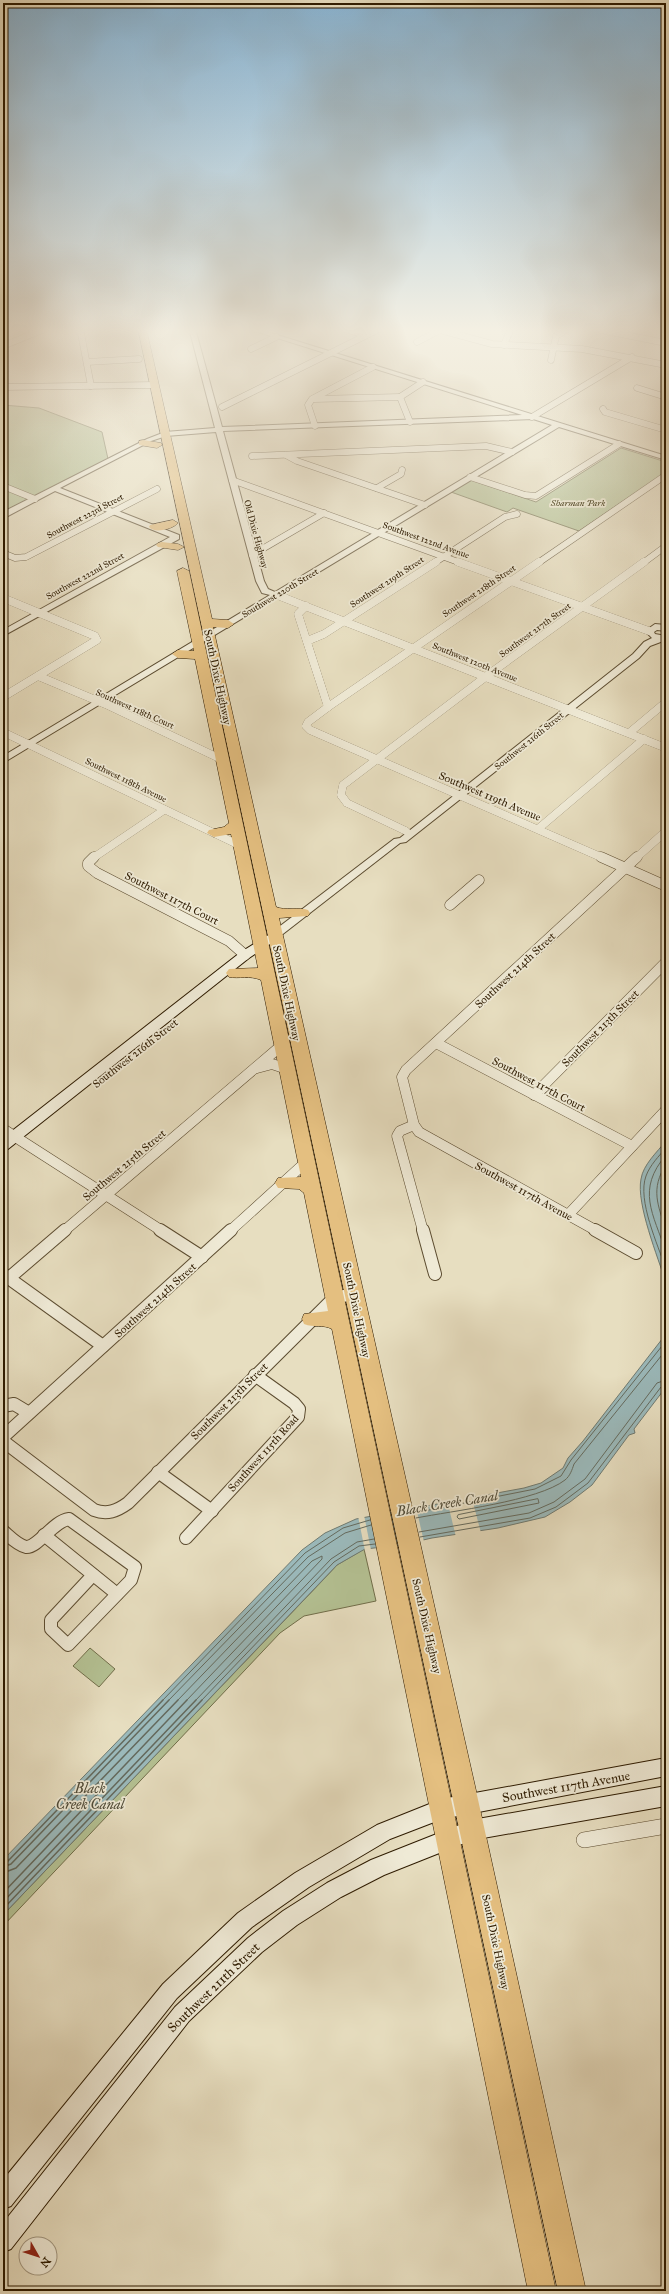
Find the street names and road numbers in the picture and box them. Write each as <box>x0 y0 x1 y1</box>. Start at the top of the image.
street label: Southwest 223rd Street <box>45 490 126 540</box>
street label: Old Dixie Highway <box>241 498 271 570</box>
street label: Southwest 122nd Avenue <box>381 519 471 560</box>
street label: Southwest 222nd Street <box>44 549 126 602</box>
street label: Southwest 219th Street <box>348 553 426 610</box>
street label: Southwest 218th Street <box>440 562 518 619</box>
street label: Southwest 220th Street <box>240 565 321 620</box>
street label: Southwest 217th Street <box>497 599 573 659</box>
street label: South Dixie Highway <box>201 628 234 727</box>
street label: Southwest 120th Avenue <box>431 639 520 684</box>
street label: Southwest 118th Court <box>94 686 177 731</box>
street label: Southwest 216th Street <box>492 709 566 772</box>
street label: Southwest 118th Avenue <box>84 755 169 804</box>
street label: Southwest 119th Avenue <box>437 769 543 824</box>
street label: Southwest 117th Court <box>123 869 221 928</box>
street label: Southwest 214th Street <box>472 930 558 1011</box>
street label: South Dixie Highway <box>270 944 303 1043</box>
street label: Southwest 213th Street <box>559 987 642 1070</box>
street label: Southwest 216th Street <box>90 1016 181 1091</box>
street label: Southwest 117th Court <box>490 1054 588 1115</box>
street label: Southwest 215th Street <box>80 1127 168 1204</box>
street label: Southwest 117th Avenue <box>473 1159 575 1224</box>
street label: Southwest 214th Street <box>112 1260 199 1340</box>
street label: South Dixie Highway <box>340 1261 373 1360</box>
street label: Southwest 213th Street <box>188 1360 271 1443</box>
street label: Southwest 115th Road <box>225 1412 302 1495</box>
street label: South Dixie Highway <box>409 1577 444 1676</box>
street label: Southwest 117th Avenue <box>501 1768 632 1806</box>
street label: South Dixie Highway <box>479 1893 512 1992</box>
street label: Southwest 211th Street <box>164 1939 264 2036</box>

